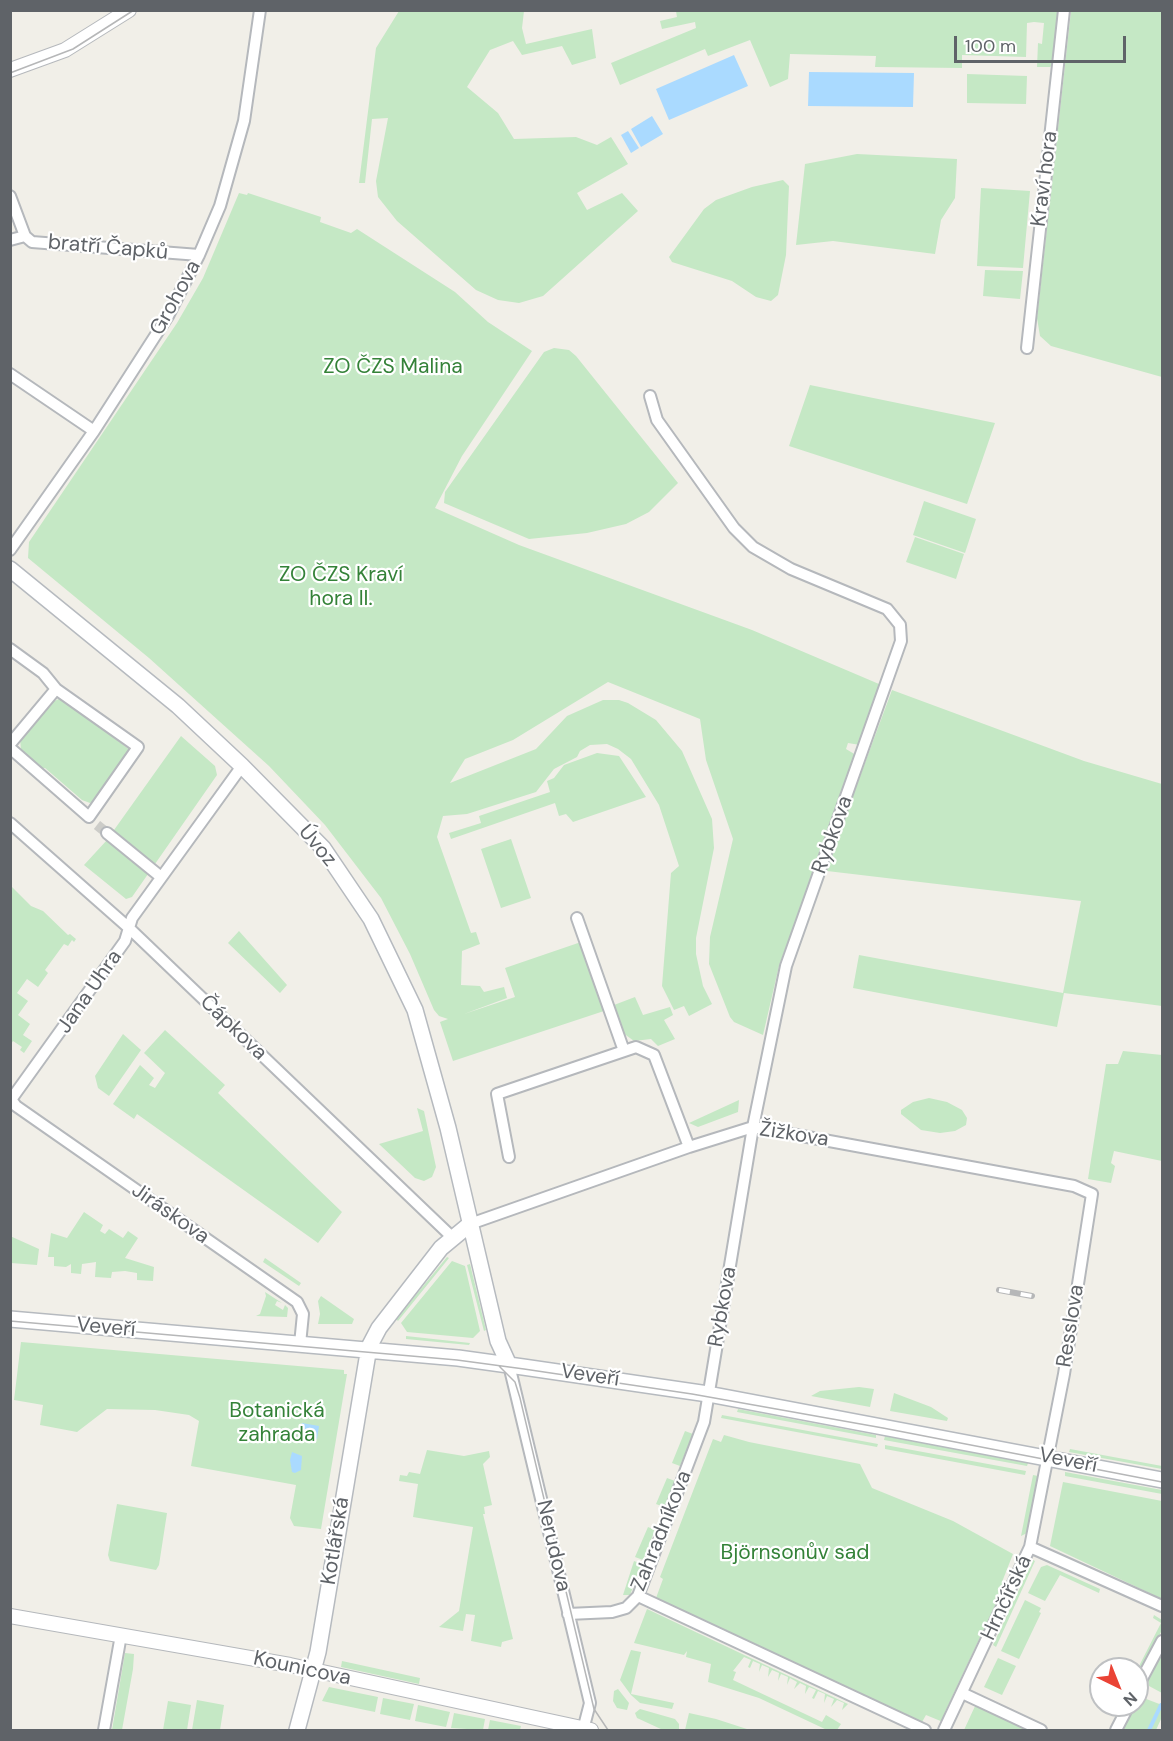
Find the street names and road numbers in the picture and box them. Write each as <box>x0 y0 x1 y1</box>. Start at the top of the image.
street label: Kraví hora <box>1027 130 1063 228</box>
street label: bratří Čapků <box>47 230 169 266</box>
street label: Grohova <box>145 256 207 340</box>
street label: Rybkova <box>807 793 859 877</box>
street label: Úvoz <box>292 820 342 872</box>
street label: Jana Uhra <box>52 945 128 1039</box>
street label: Čápkova <box>194 990 272 1066</box>
street label: Žižkova <box>758 1117 830 1153</box>
street label: Jiráskova <box>126 1178 214 1250</box>
street label: Rybkova <box>704 1265 742 1349</box>
street label: Resslova <box>1052 1283 1090 1369</box>
street label: Veveří <box>75 1313 137 1343</box>
street label: Veveří <box>559 1359 621 1393</box>
street label: Veveří <box>1037 1443 1099 1479</box>
street label: Zahradníkova <box>626 1467 698 1595</box>
street label: Kotlářská <box>317 1495 355 1587</box>
street label: Nerudova <box>530 1498 576 1594</box>
street label: Hrnčířská <box>976 1551 1038 1645</box>
street label: Kounicova <box>251 1646 353 1692</box>

